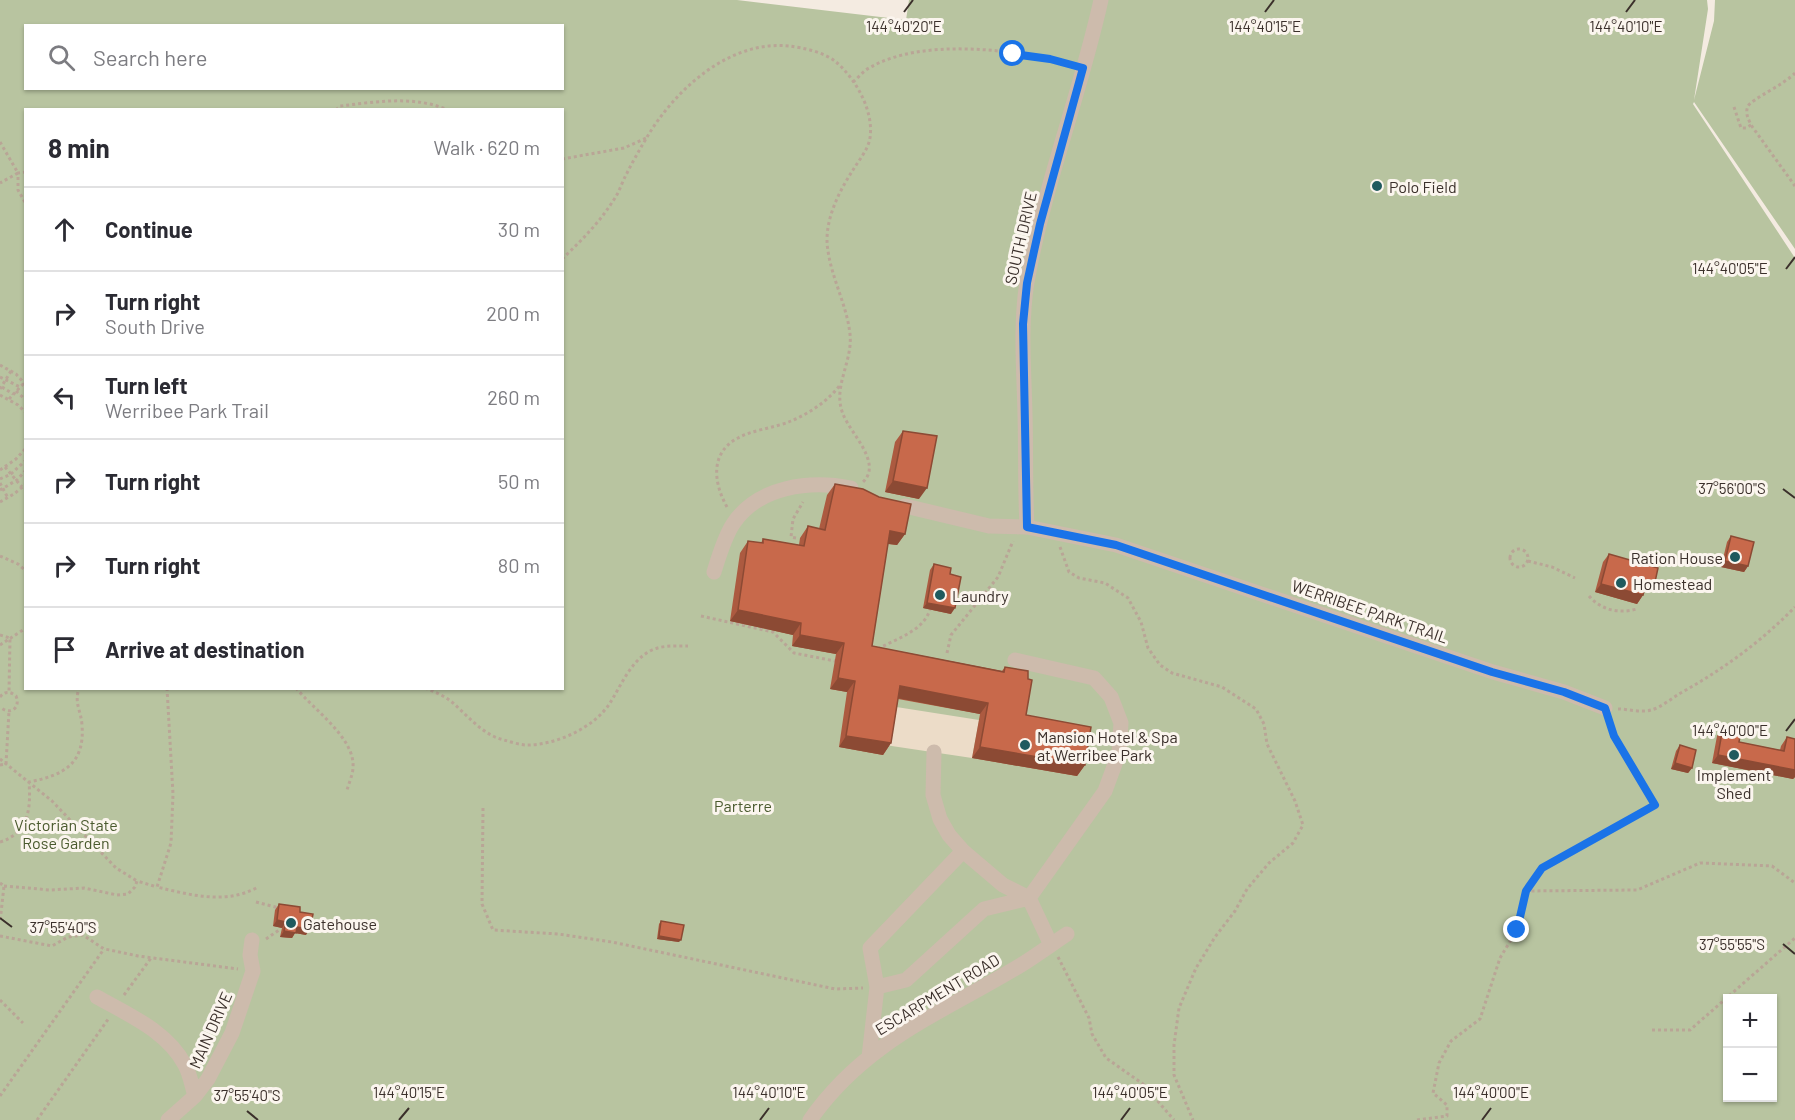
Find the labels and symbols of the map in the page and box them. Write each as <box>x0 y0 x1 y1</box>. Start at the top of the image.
text: 144°40'20"E <box>866 17 942 35</box>
text: 144°40'15"E <box>1229 17 1301 35</box>
text: 144°40'10"E <box>1590 17 1662 35</box>
route start <box>999 40 1025 66</box>
place label: Polo Field <box>1389 177 1457 196</box>
marker: Polo Field <box>1370 179 1384 193</box>
street label: SOUTH DRIVE <box>1000 190 1040 286</box>
text: 144°40'05"E <box>1692 259 1768 277</box>
text: 37°56'00"S <box>1698 479 1766 497</box>
place label: Ration House <box>1631 548 1723 567</box>
marker: Ration House <box>1728 550 1742 564</box>
place label: Homestead <box>1633 574 1712 593</box>
street label: WERRIBEE PARK TRAIL <box>1289 575 1451 647</box>
marker: Homestead <box>1614 576 1628 590</box>
place label: Laundry <box>952 586 1009 605</box>
marker: Laundry <box>933 588 947 602</box>
text: 144°40'00"E <box>1692 721 1768 739</box>
place label: Mansion Hotel & Spa at Werribee Park <box>1037 727 1178 764</box>
marker: Mansion Hotel & Spa at Werribee Park <box>1018 738 1032 752</box>
marker: Implement Shed <box>1727 748 1741 762</box>
place label: Implement Shed <box>1697 765 1771 802</box>
park label: Parterre <box>714 796 772 815</box>
park label: Victorian State Rose Garden <box>14 815 118 852</box>
place label: Gatehouse <box>303 914 377 933</box>
marker: Gatehouse <box>284 916 298 930</box>
route end <box>1503 916 1529 942</box>
text: 37°55'40"S <box>29 918 97 936</box>
text: 37°55'55"S <box>1699 935 1765 953</box>
street label: ESCARPMENT ROAD <box>872 949 1002 1039</box>
street label: MAIN DRIVE <box>185 989 235 1071</box>
text: 144°40'15"E <box>373 1083 445 1101</box>
text: 144°40'10"E <box>733 1083 805 1101</box>
text: 144°40'05"E <box>1092 1083 1168 1101</box>
text: 144°40'00"E <box>1453 1083 1529 1101</box>
text: 37°55'40"S <box>213 1086 281 1104</box>

